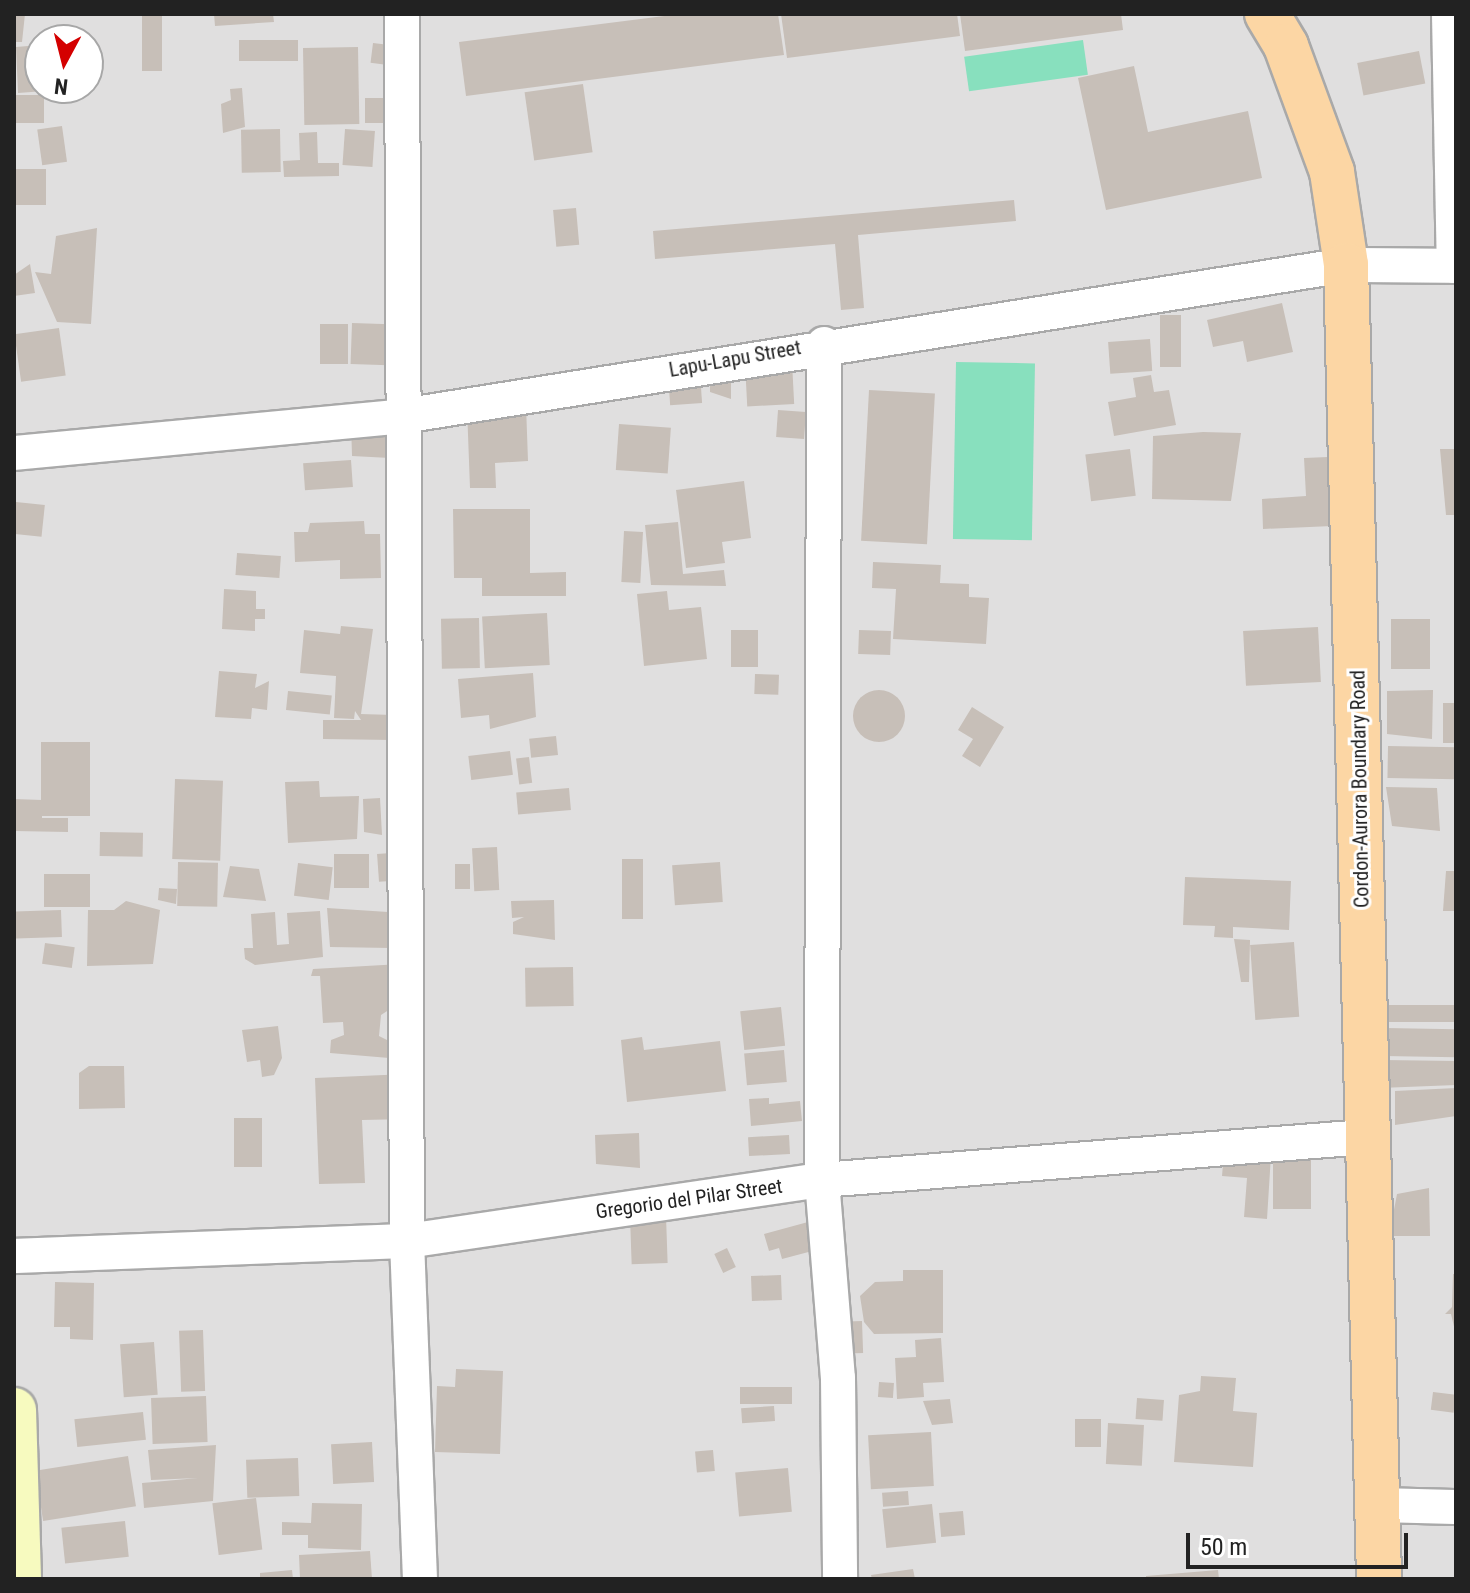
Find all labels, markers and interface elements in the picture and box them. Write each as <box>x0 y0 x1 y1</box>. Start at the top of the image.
north arrow <box>24 24 104 104</box>
text: N <box>53 73 69 100</box>
street label: Lapu-Lapu Street <box>667 336 803 382</box>
street label: Cordon-Aurora Boundary Road <box>1346 670 1374 908</box>
street label: Gregorio del Pilar Street <box>594 1174 784 1224</box>
scale bar <box>1190 1517 1412 1567</box>
text: 50 m <box>1200 1533 1247 1561</box>

